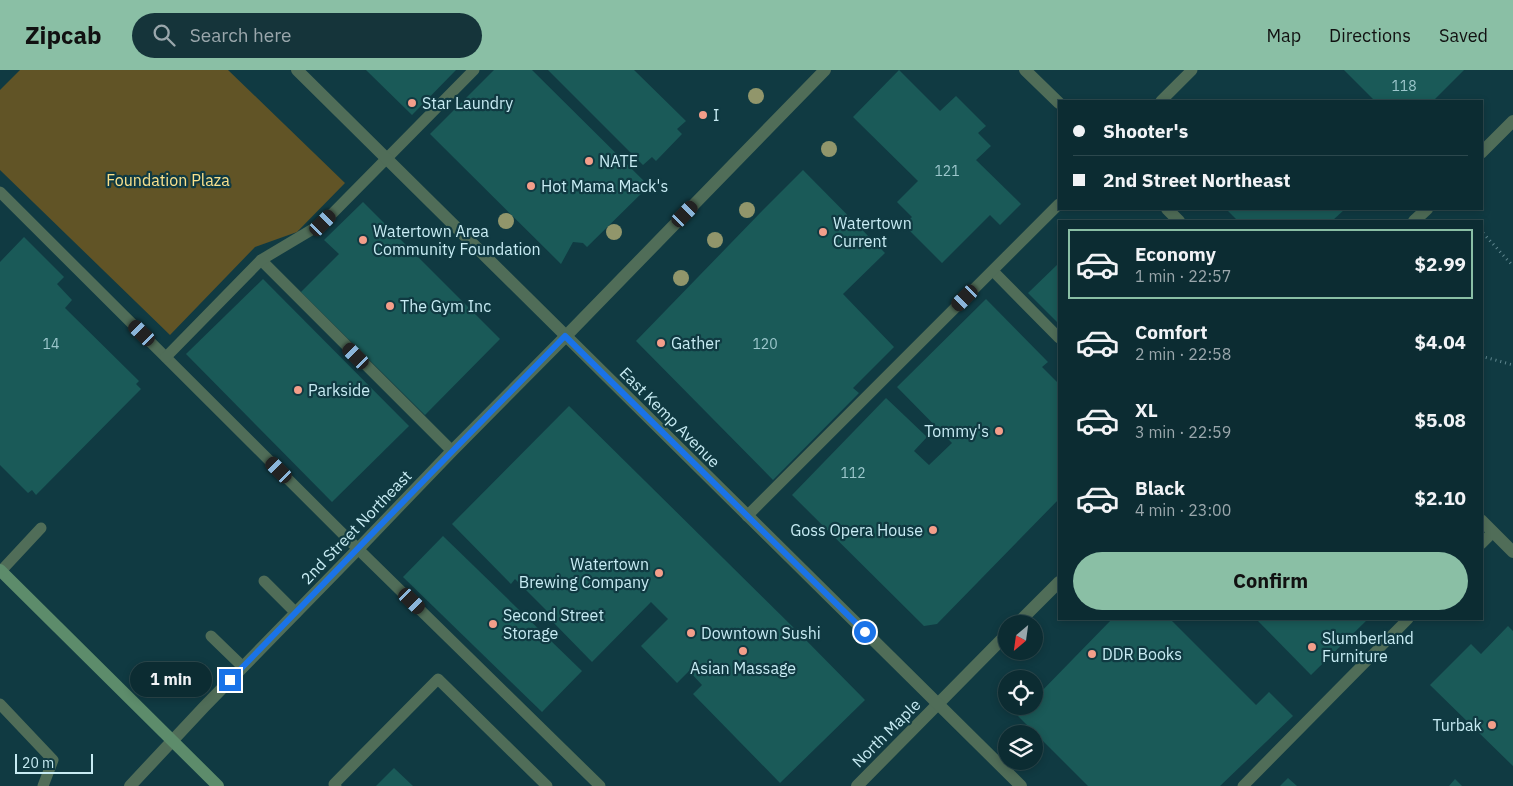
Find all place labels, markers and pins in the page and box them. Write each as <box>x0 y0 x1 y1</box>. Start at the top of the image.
place label: Star Laundry <box>422 93 513 113</box>
marker: Star Laundry <box>406 97 418 109</box>
place label: I <box>713 105 719 125</box>
marker: I <box>697 109 709 121</box>
place label: NATE <box>599 151 638 171</box>
marker: NATE <box>583 155 595 167</box>
place label: Hot Mama Mack's <box>541 176 668 196</box>
marker: Hot Mama Mack's <box>525 180 537 192</box>
place label: Watertown Current <box>833 213 912 251</box>
place label: Watertown Area Community Foundation <box>373 221 541 259</box>
marker: Watertown Current <box>817 226 829 238</box>
marker: Watertown Area Community Foundation <box>357 234 369 246</box>
place label: The Gym Inc <box>400 296 491 316</box>
marker: The Gym Inc <box>384 300 396 312</box>
place label: Gather <box>671 333 720 353</box>
marker: Gather <box>655 337 667 349</box>
place label: Parkside <box>308 380 370 400</box>
marker: Parkside <box>292 384 304 396</box>
place label: Tommy's <box>924 421 989 441</box>
marker: Tommy's <box>993 425 1005 437</box>
place label: Goss Opera House <box>790 520 923 540</box>
marker: Goss Opera House <box>927 524 939 536</box>
place label: Watertown Brewing Company <box>519 554 649 592</box>
marker: Watertown Brewing Company <box>653 567 665 579</box>
place label: Second Street Storage <box>503 605 604 643</box>
marker: Second Street Storage <box>487 618 499 630</box>
place label: Downtown Sushi <box>701 623 821 643</box>
marker: Downtown Sushi <box>685 627 697 639</box>
place label: Slumberland Furniture <box>1322 628 1414 666</box>
marker: Slumberland Furniture <box>1306 641 1318 653</box>
place label: DDR Books <box>1102 644 1182 664</box>
marker: Asian Massage <box>737 645 749 657</box>
marker: DDR Books <box>1086 648 1098 660</box>
place label: Asian Massage <box>690 658 796 678</box>
place label: Turbak <box>1432 715 1483 735</box>
marker: Turbak <box>1486 719 1498 731</box>

